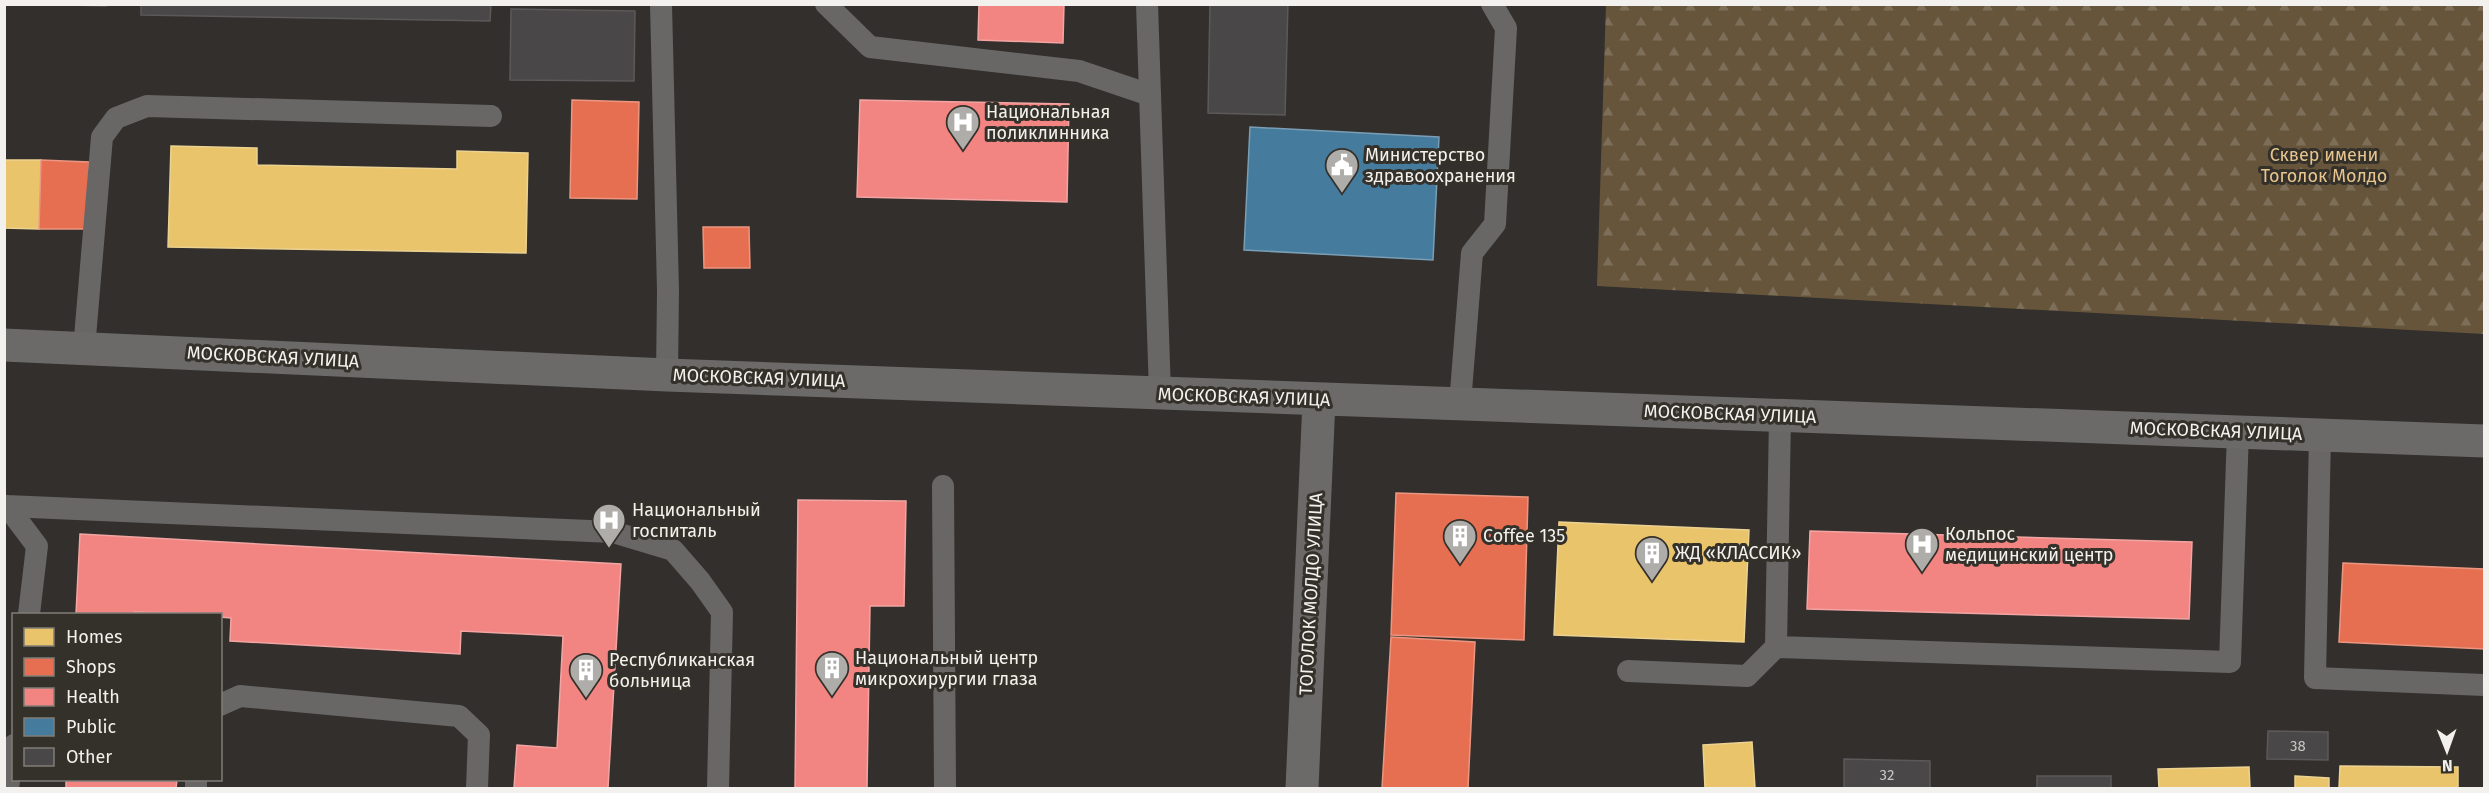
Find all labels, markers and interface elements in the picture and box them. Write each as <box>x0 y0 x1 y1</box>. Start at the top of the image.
place label: Национальная поликлинника <box>986 101 1110 144</box>
hospital icon: Национальная поликлинника <box>945 104 981 151</box>
place label: Министерство здравоохранения <box>1365 144 1516 187</box>
park label: Сквер имени Тоголок Молдо <box>2261 144 2387 187</box>
public building icon: Министерство здравоохранения <box>1324 147 1360 194</box>
street label: МОСКОВСКАЯ УЛИЦА <box>186 342 360 373</box>
street label: МОСКОВСКАЯ УЛИЦА <box>672 364 846 392</box>
street label: МОСКОВСКАЯ УЛИЦА <box>1157 383 1331 411</box>
street label: МОСКОВСКАЯ УЛИЦА <box>1643 400 1817 428</box>
street label: МОСКОВСКАЯ УЛИЦА <box>2129 417 2303 445</box>
street label: ТОГОЛОК МОЛДО УЛИЦА <box>1295 492 1327 696</box>
place label: Национальный госпиталь <box>632 499 761 542</box>
hospital icon: Национальный госпиталь <box>591 502 627 549</box>
building icon: Coffee 135 <box>1442 518 1478 565</box>
place label: Кольпос медицинский центр <box>1945 523 2114 566</box>
place label: Coffee 135 <box>1483 525 1565 547</box>
hospital icon: Кольпос медицинский центр <box>1904 526 1940 573</box>
building icon: ЖД «КЛАССИК» <box>1634 535 1670 582</box>
place label: ЖД «КЛАССИК» <box>1675 542 1801 564</box>
legend <box>12 613 222 781</box>
text: Homes <box>66 626 122 648</box>
place label: Национальный центр микрохирургии глаза <box>855 647 1038 690</box>
place label: Республиканская больница <box>609 649 755 692</box>
building icon: Национальный центр микрохирургии глаза <box>814 650 850 697</box>
building icon: Республиканская больница <box>568 652 604 699</box>
text: Shops <box>66 656 116 678</box>
text: Health <box>66 686 120 708</box>
text: Public <box>66 716 116 738</box>
north arrow <box>2417 721 2477 781</box>
house number: 38 <box>2290 737 2306 755</box>
text: Other <box>66 746 112 768</box>
text: N <box>2442 756 2453 775</box>
house number: 32 <box>1880 766 1894 784</box>

